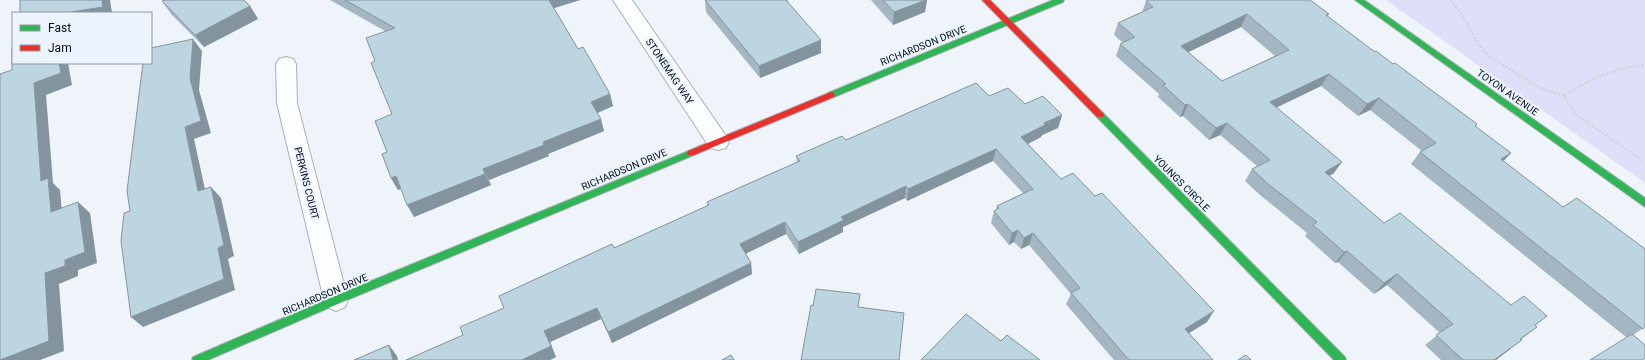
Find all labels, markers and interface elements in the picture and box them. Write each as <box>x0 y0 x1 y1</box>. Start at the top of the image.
legend <box>12 12 152 64</box>
text: Fast <box>48 21 71 35</box>
street label: RICHARDSON DRIVE <box>879 23 968 68</box>
street label: STONEMAG WAY <box>644 36 696 106</box>
text: Jam <box>48 41 72 55</box>
street label: TOYON AVENUE <box>1475 67 1541 118</box>
street label: PERKINS COURT <box>292 146 321 221</box>
street label: RICHARDSON DRIVE <box>580 146 669 192</box>
street label: YOUNGS CIRCLE <box>1151 153 1212 214</box>
street label: RICHARDSON DRIVE <box>281 271 370 317</box>

